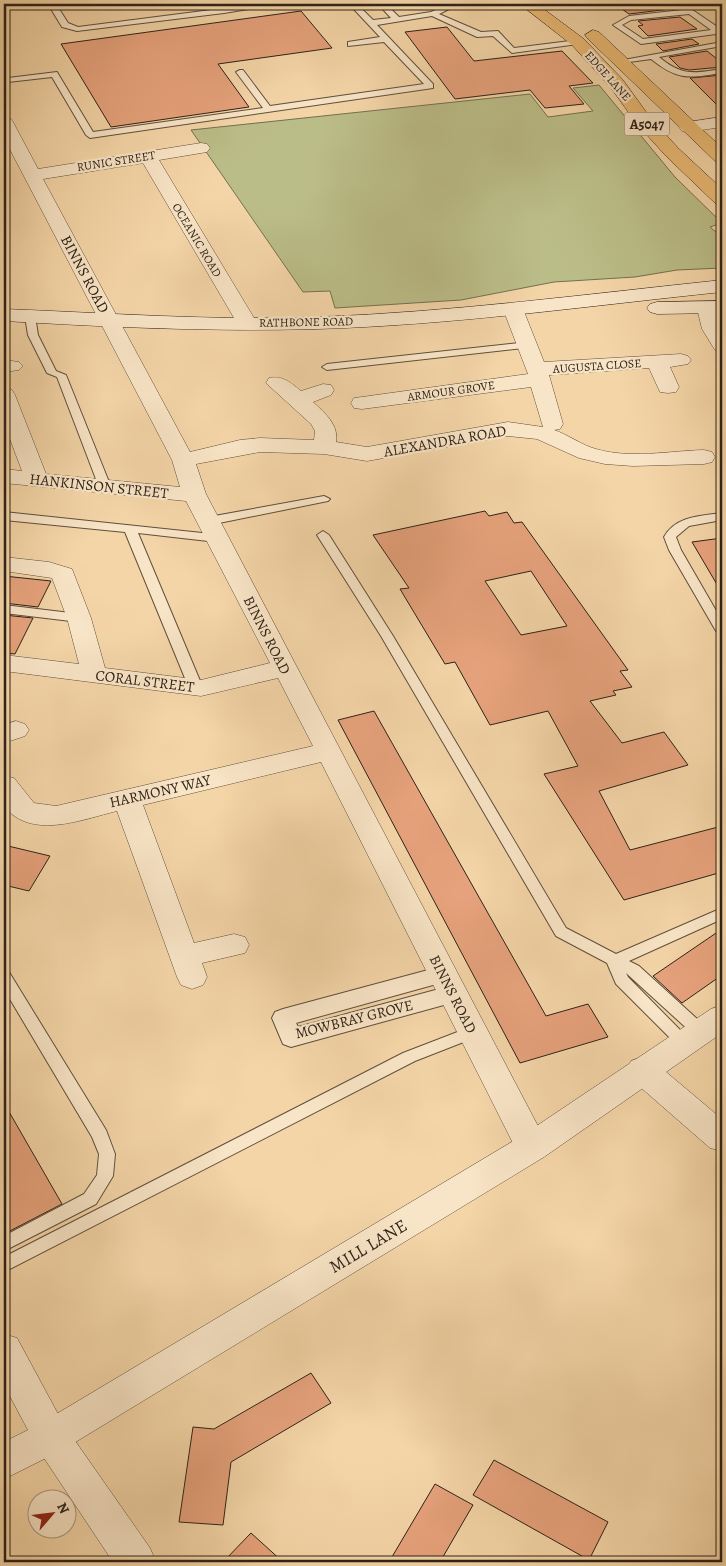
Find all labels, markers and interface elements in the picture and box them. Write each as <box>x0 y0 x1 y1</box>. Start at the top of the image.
street label: EDGE LANE <box>581 48 635 104</box>
road number: A5047 <box>624 112 670 136</box>
street label: RUNIC STREET <box>76 147 157 175</box>
street label: OCEANIC ROAD <box>169 200 225 280</box>
street label: BINNS ROAD <box>56 232 114 316</box>
street label: RATHBONE ROAD <box>259 313 353 331</box>
street label: AUGUSTA CLOSE <box>551 355 642 377</box>
street label: ARMOUR GROVE <box>405 377 496 405</box>
street label: ALEXANDRA ROAD <box>381 420 508 462</box>
street label: HANKINSON STREET <box>29 469 170 503</box>
street label: BINNS ROAD <box>239 592 295 678</box>
street label: CORAL STREET <box>94 665 196 697</box>
street label: HARMONY WAY <box>107 769 214 812</box>
street label: BINNS ROAD <box>425 951 481 1037</box>
street label: MOWBRAY GROVE <box>293 995 415 1043</box>
street label: MILL LANE <box>325 1213 411 1279</box>
north arrow <box>28 1488 78 1538</box>
text: N <box>52 1499 74 1517</box>

